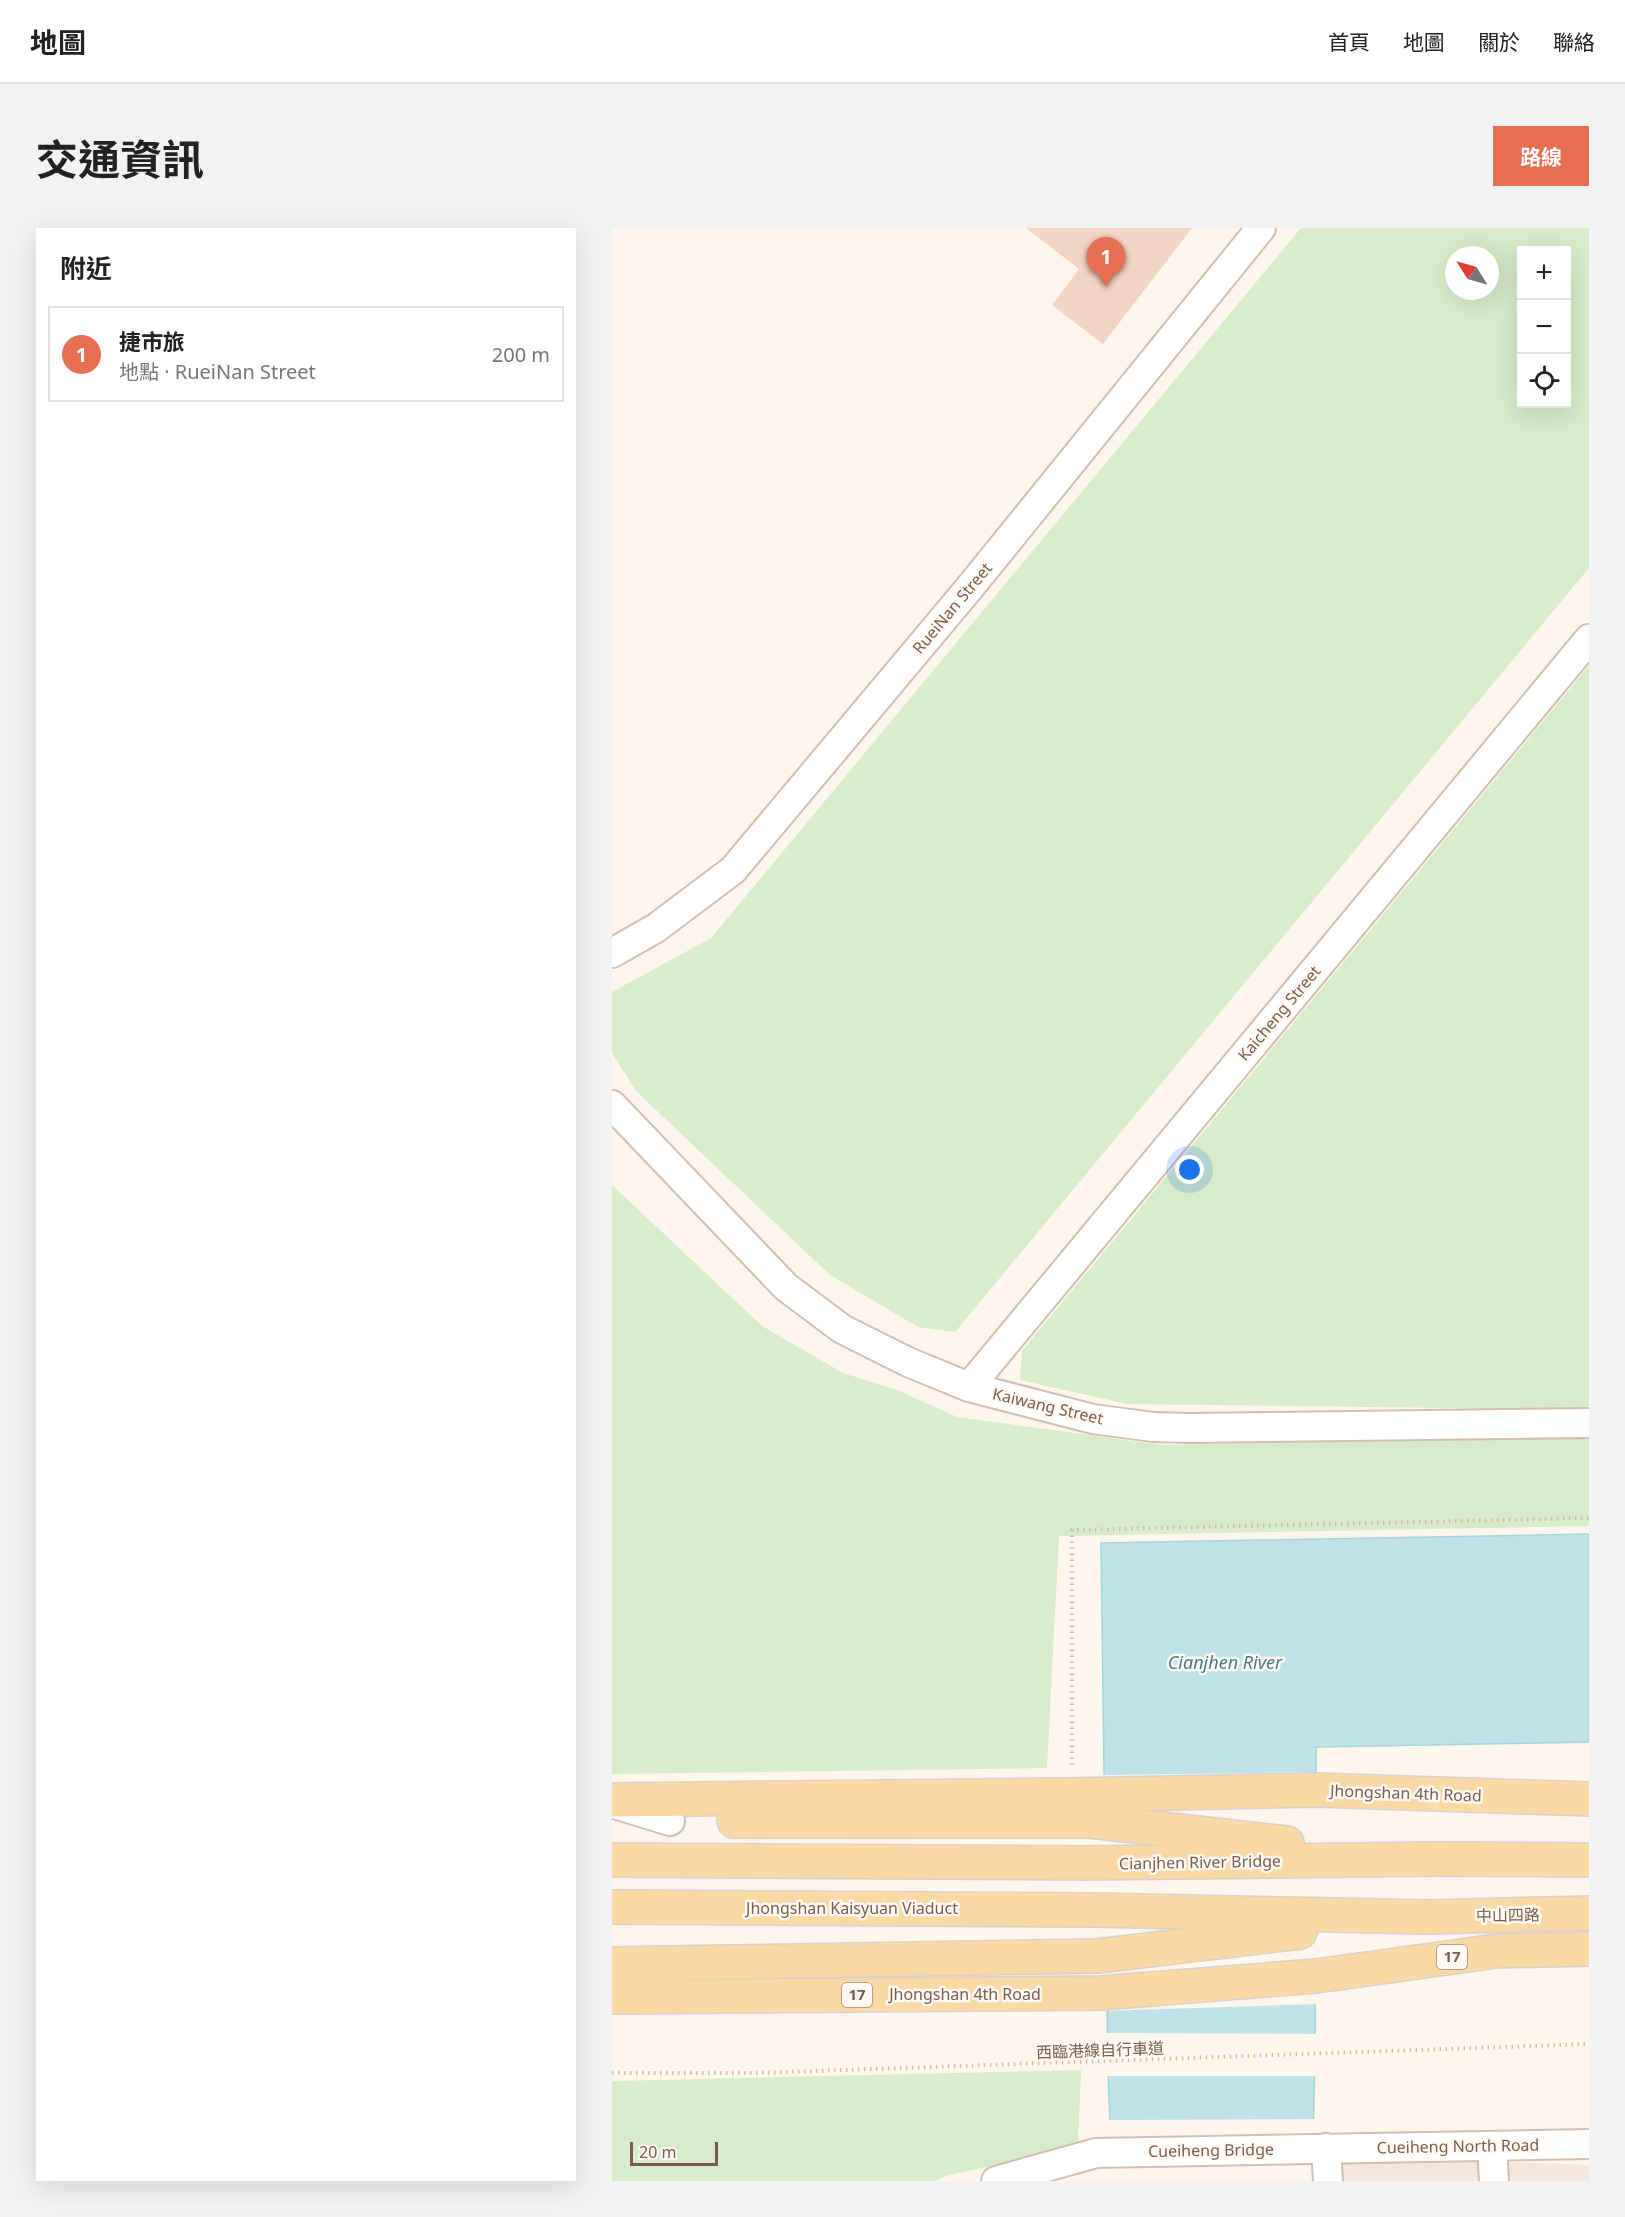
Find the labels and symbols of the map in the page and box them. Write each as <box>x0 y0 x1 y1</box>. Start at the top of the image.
pin: 1 <box>1086 238 1126 287</box>
north arrow <box>1445 246 1499 300</box>
street label: RueiNan Street <box>907 558 997 658</box>
street label: Kaicheng Street <box>1233 961 1326 1065</box>
your location <box>1175 1155 1204 1184</box>
street label: Kaiwang Street <box>990 1383 1106 1429</box>
water label: Cianjhen River <box>1168 1650 1283 1674</box>
street label: Jhongshan 4th Road <box>1328 1779 1482 1807</box>
street label: Cianjhen River Bridge <box>1119 1850 1281 1874</box>
street label: Jhongshan Kaisyuan Viaduct <box>744 1897 958 1919</box>
street label: 中山四路 <box>1476 1903 1540 1927</box>
road number: 17 <box>1437 1945 1467 1969</box>
road number: 17 <box>842 1983 872 2007</box>
street label: Jhongshan 4th Road <box>887 1983 1041 2005</box>
street label: 西臨港線自行車道 <box>1036 2037 1164 2063</box>
street label: Cueiheng North Road <box>1376 2134 1540 2158</box>
street label: Cueiheng Bridge <box>1148 2138 1274 2162</box>
scale bar <box>630 2139 718 2166</box>

